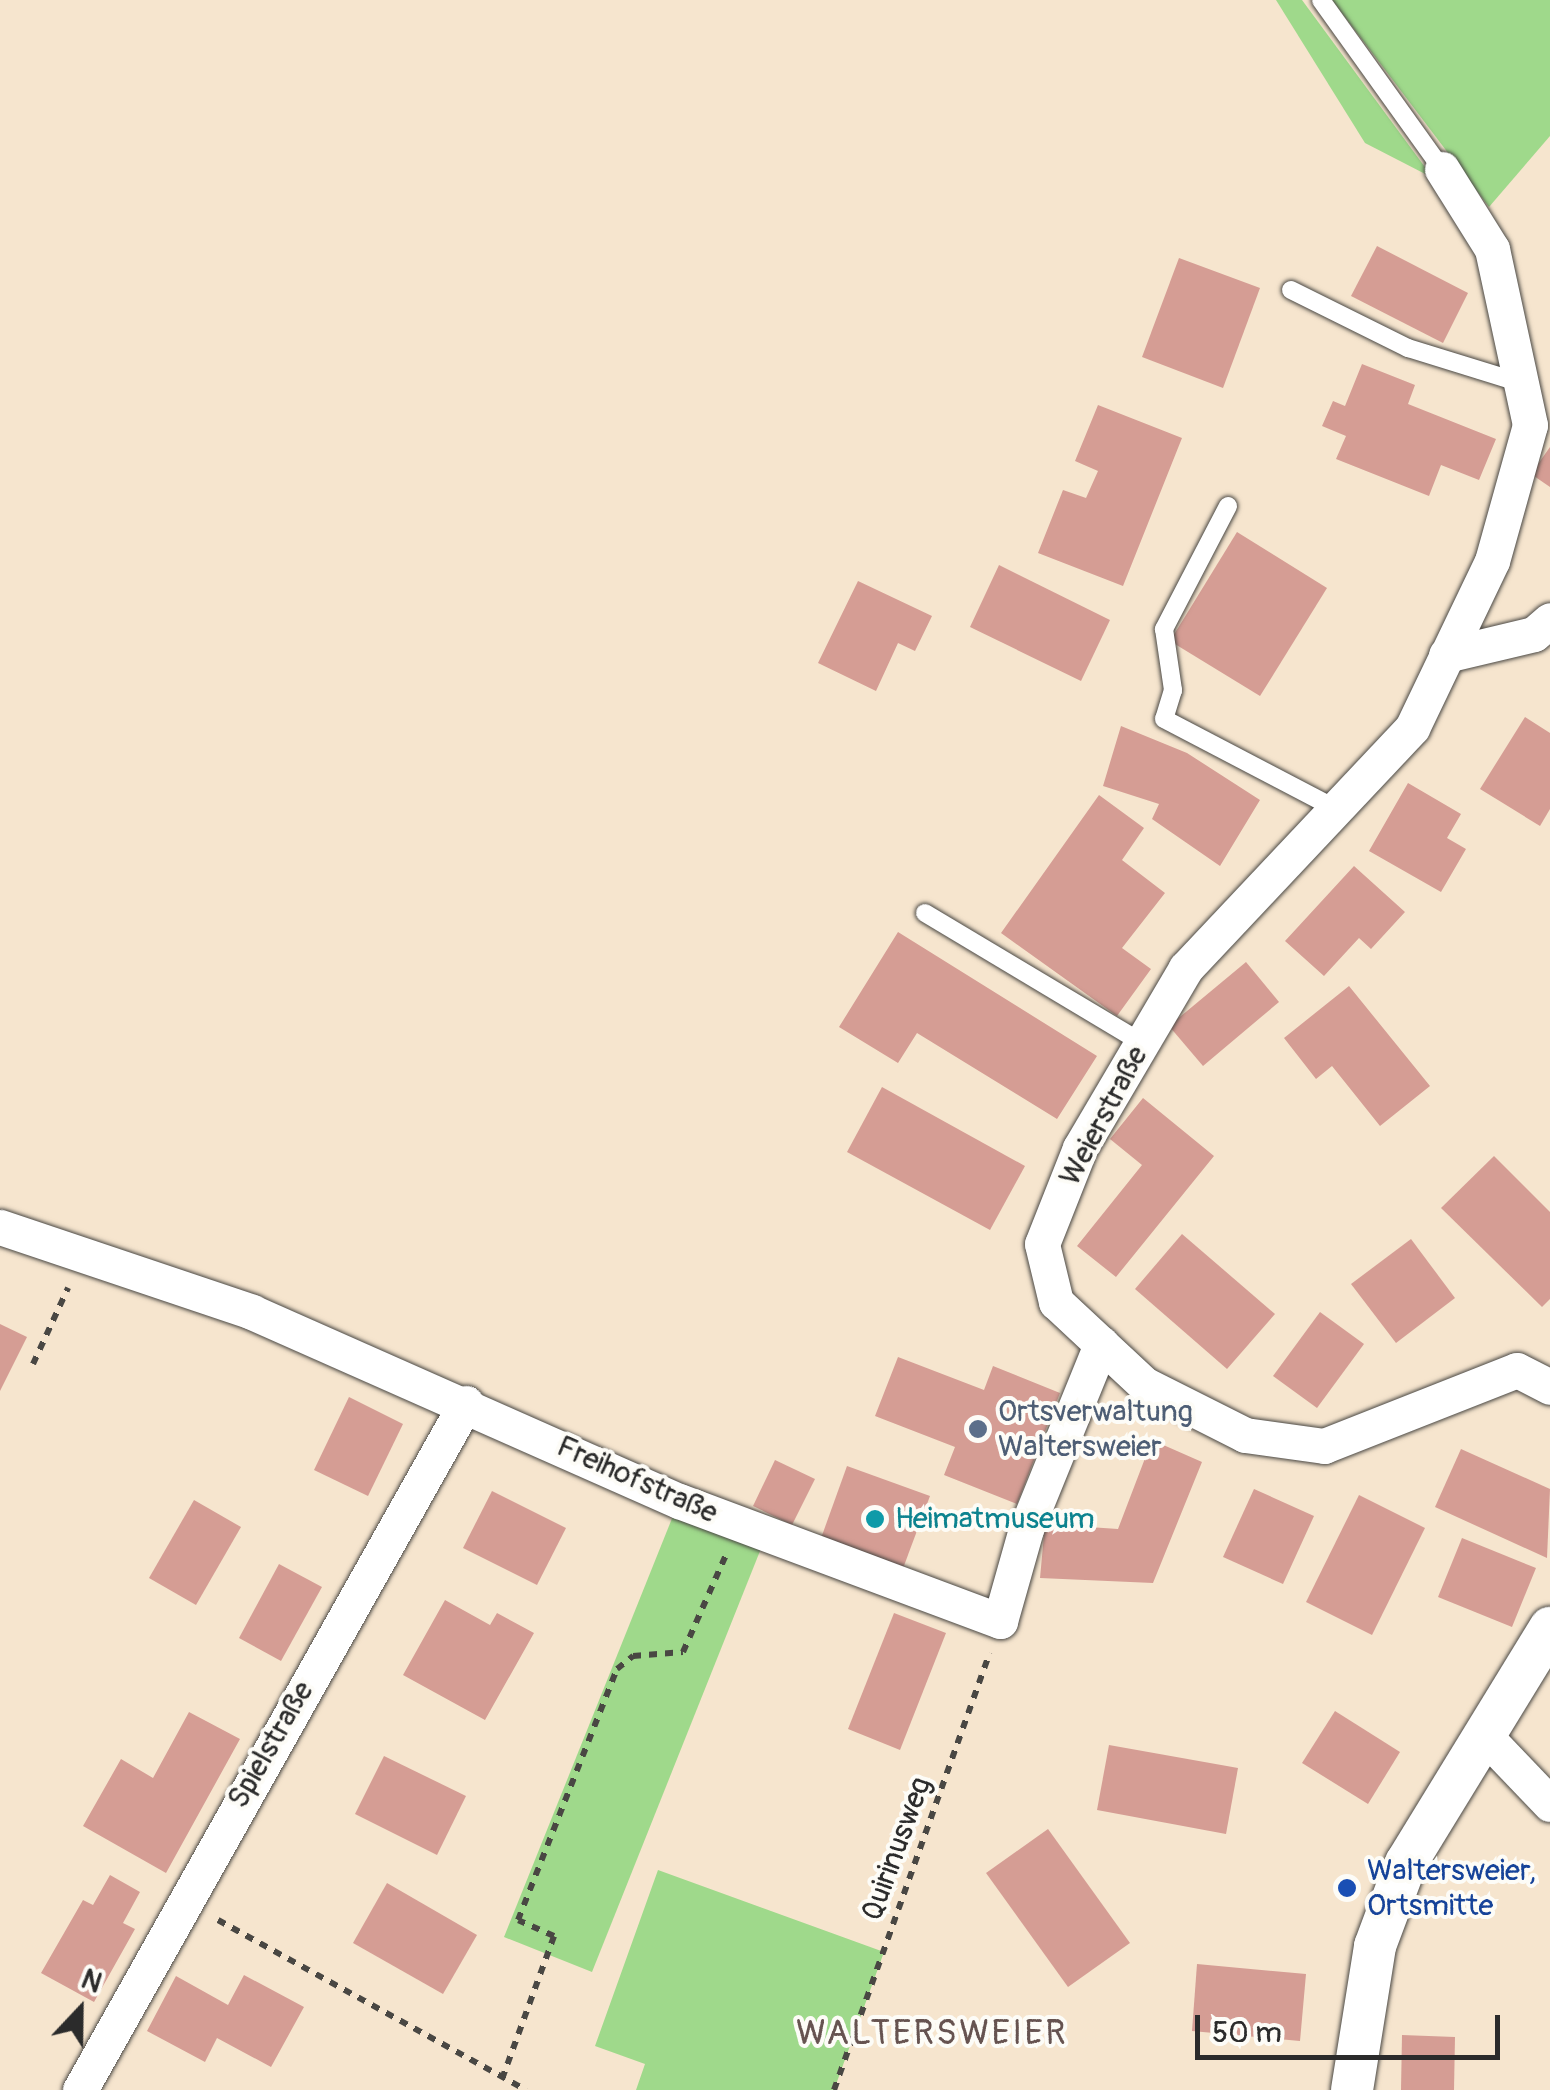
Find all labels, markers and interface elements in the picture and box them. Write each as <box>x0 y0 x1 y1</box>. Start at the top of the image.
street label: Weierstraße <box>1052 1040 1156 1192</box>
place label: Ortsverwaltung Waltersweier <box>998 1394 1193 1464</box>
marker: Ortsverwaltung Waltersweier <box>967 1418 989 1440</box>
street label: Freihofstraße <box>551 1429 723 1531</box>
place label: Heimatmuseum <box>895 1501 1095 1537</box>
marker: Heimatmuseum <box>864 1508 886 1530</box>
street label: Spielstraße <box>220 1675 322 1815</box>
street label: Quirinusweg <box>854 1772 940 1926</box>
place label: Waltersweier, Ortsmitte <box>1367 1853 1536 1924</box>
marker: Waltersweier, Ortsmitte <box>1336 1877 1358 1899</box>
north arrow <box>30 1960 130 2060</box>
text: N <box>76 1962 107 2001</box>
scale bar <box>1200 1995 1505 2057</box>
district label: WALTERSWEIER <box>796 2012 1068 2054</box>
text: 50 m <box>1212 2014 1282 2051</box>

